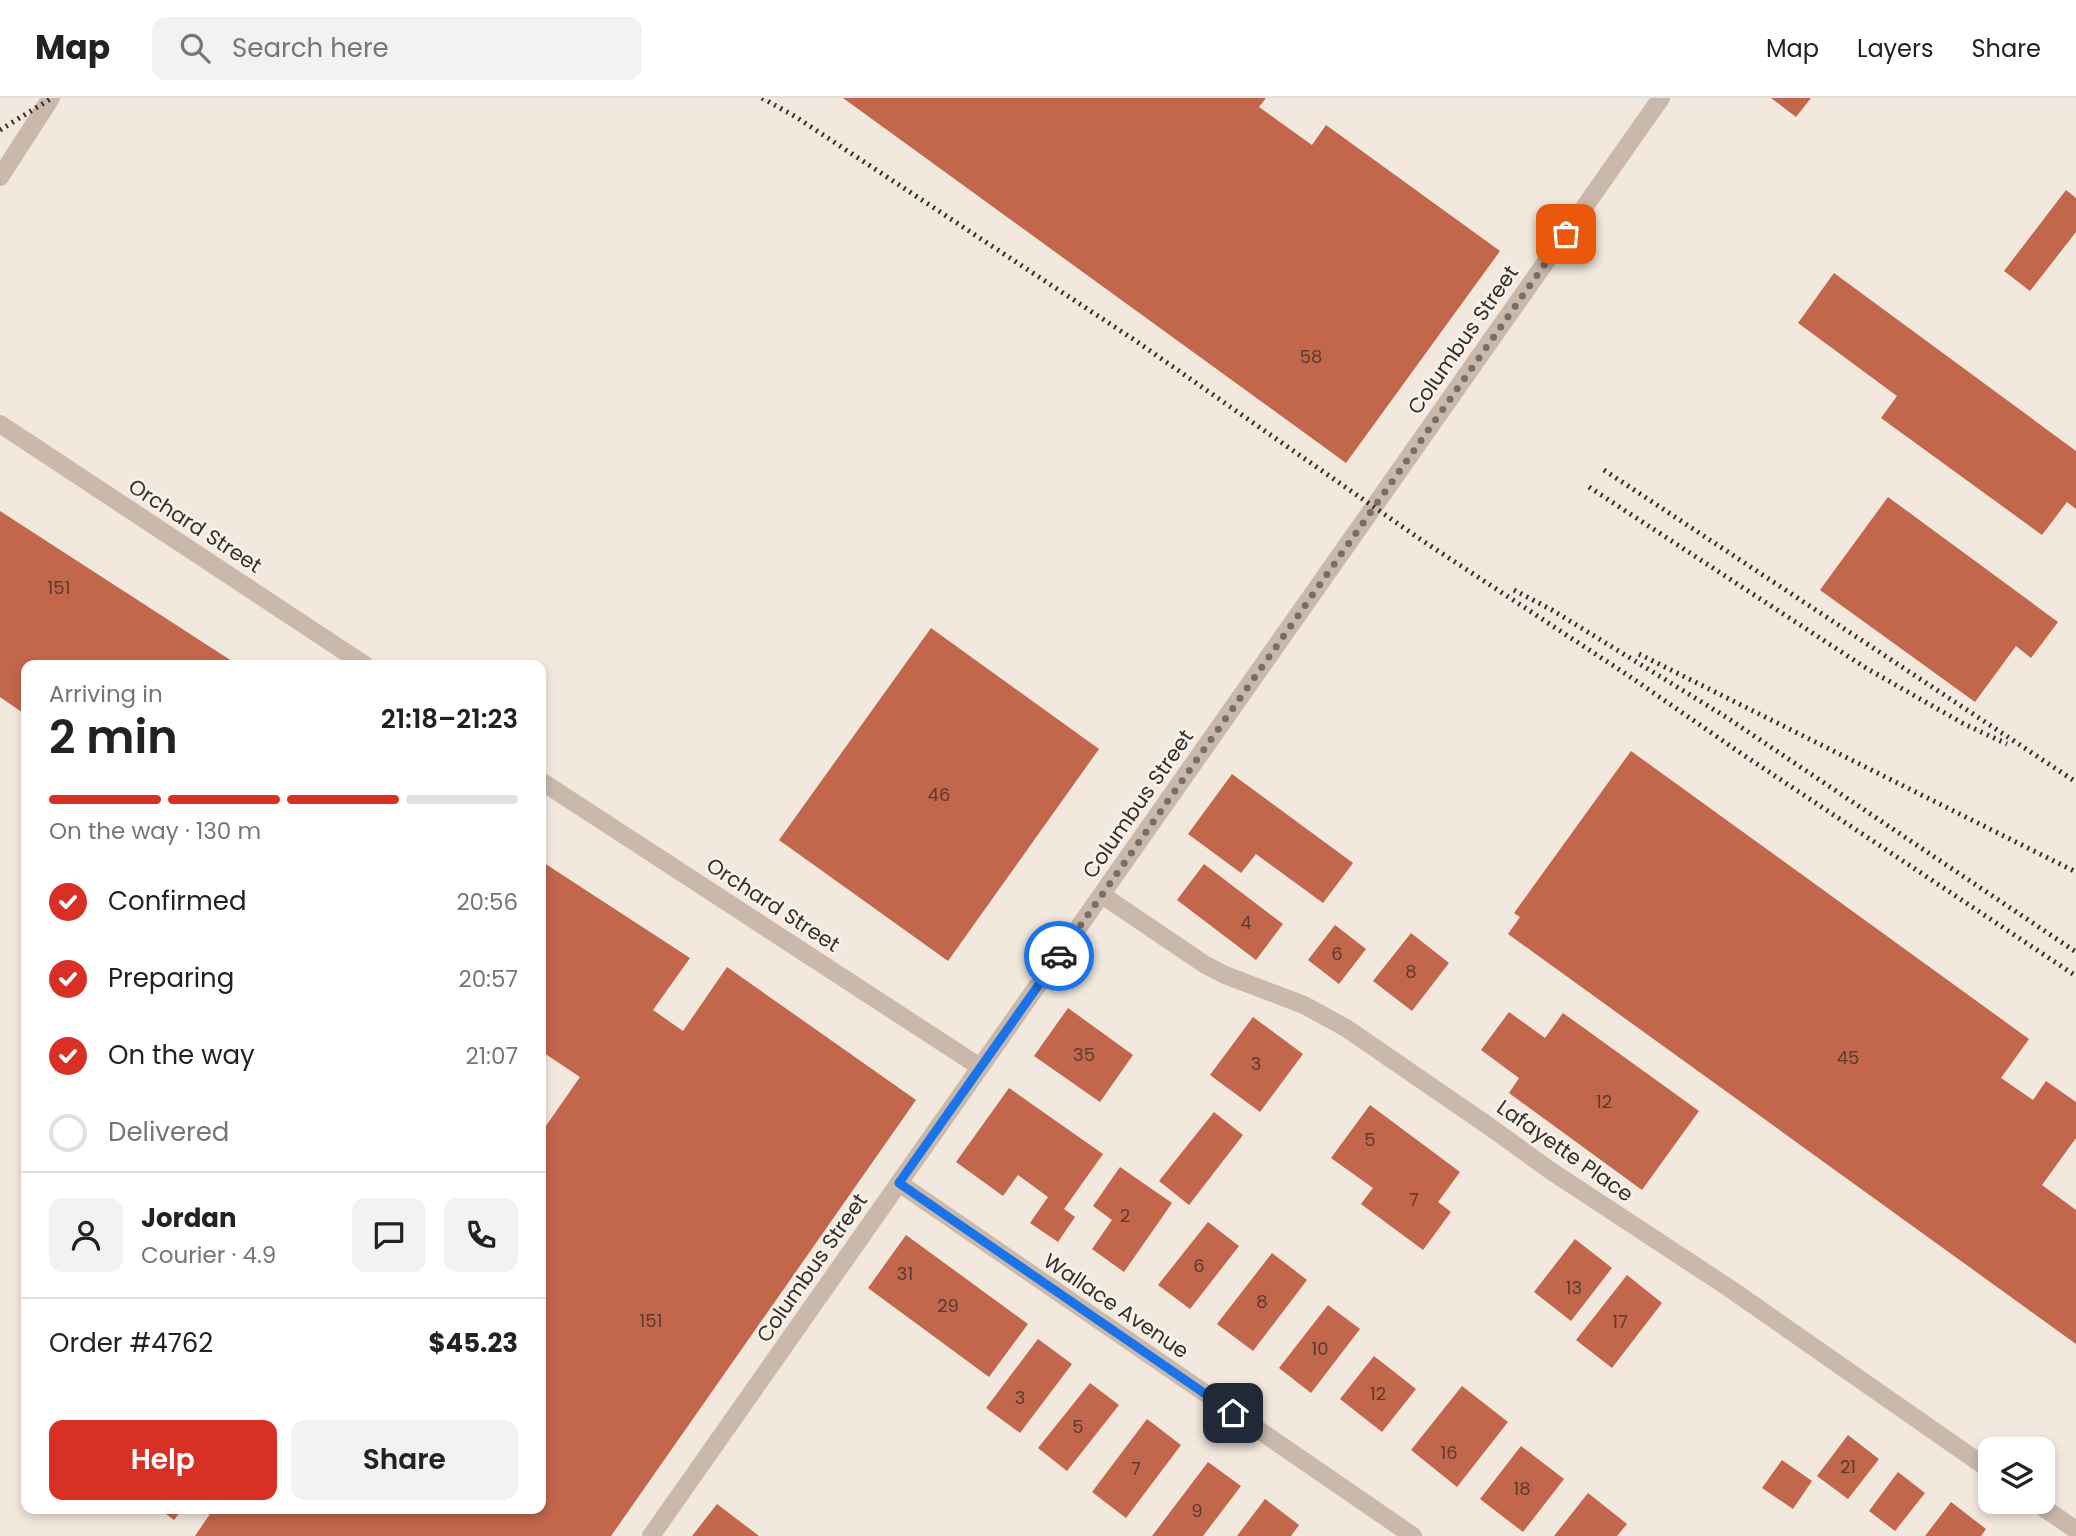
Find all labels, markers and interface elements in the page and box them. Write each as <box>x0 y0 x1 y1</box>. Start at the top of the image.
search box <box>152 17 642 80</box>
text: Map <box>35 24 110 71</box>
icon: search <box>176 29 214 67</box>
text: Search here <box>232 30 389 66</box>
text: Map <box>1766 32 1819 65</box>
text: Layers <box>1857 32 1933 65</box>
text: Share <box>1971 32 2041 65</box>
pin <box>1536 204 1596 264</box>
icon: bag <box>1547 215 1585 253</box>
street label: Columbus Street <box>1400 259 1525 420</box>
house number: 58 <box>1300 344 1322 369</box>
street label: Orchard Street <box>123 472 268 580</box>
house number: 151 <box>48 575 70 600</box>
text: Arriving in <box>49 678 163 710</box>
text: 21:18–21:23 <box>381 701 518 737</box>
text: 2 min <box>49 705 178 769</box>
street label: Columbus Street <box>1075 723 1200 884</box>
house number: 46 <box>928 782 950 807</box>
text: On the way · 130 m <box>49 815 261 847</box>
street label: Orchard Street <box>701 851 846 959</box>
icon: check <box>49 883 87 921</box>
text: Confirmed <box>108 883 246 919</box>
text: 20:56 <box>456 886 518 918</box>
house number: 4 <box>1240 910 1252 935</box>
courier <box>1024 921 1094 991</box>
icon: car <box>1040 937 1078 975</box>
house number: 6 <box>1331 941 1343 966</box>
house number: 8 <box>1405 959 1417 984</box>
icon: check <box>49 960 87 998</box>
text: Preparing <box>108 960 234 996</box>
text: 20:57 <box>458 963 518 995</box>
icon: check <box>49 1037 87 1075</box>
text: On the way <box>108 1037 255 1073</box>
text: 21:07 <box>466 1040 518 1072</box>
house number: 35 <box>1073 1042 1095 1067</box>
house number: 45 <box>1837 1045 1859 1070</box>
house number: 3 <box>1251 1051 1261 1076</box>
house number: 12 <box>1596 1089 1612 1114</box>
street label: Lafayette Place <box>1491 1093 1639 1208</box>
text: Delivered <box>108 1114 229 1150</box>
house number: 5 <box>1364 1127 1376 1152</box>
street label: Columbus Street <box>749 1187 874 1348</box>
house number: 7 <box>1409 1187 1419 1212</box>
button: person <box>49 1198 123 1272</box>
button: chat <box>352 1198 426 1272</box>
button: phone <box>444 1198 518 1272</box>
text: Jordan <box>141 1200 237 1236</box>
house number: 2 <box>1120 1203 1130 1228</box>
text: Courier · 4.9 <box>141 1239 276 1271</box>
street label: Wallace Avenue <box>1038 1246 1195 1365</box>
house number: 6 <box>1193 1253 1205 1278</box>
house number: 31 <box>897 1261 913 1286</box>
house number: 13 <box>1566 1275 1582 1300</box>
house number: 8 <box>1256 1289 1268 1314</box>
house number: 29 <box>937 1293 959 1318</box>
house number: 151 <box>640 1308 662 1333</box>
house number: 17 <box>1612 1309 1628 1334</box>
text: Order #4762 <box>49 1325 213 1361</box>
text: $45.23 <box>428 1325 518 1361</box>
house number: 10 <box>1311 1336 1329 1361</box>
house number: 12 <box>1370 1381 1386 1406</box>
pin <box>1203 1383 1263 1443</box>
house number: 3 <box>1015 1385 1025 1410</box>
icon: home <box>1214 1394 1252 1432</box>
house number: 5 <box>1072 1414 1084 1439</box>
button: Help <box>49 1420 277 1500</box>
button: Share <box>291 1420 518 1500</box>
map controls <box>1978 1437 2055 1514</box>
button: layers <box>1978 1437 2055 1514</box>
house number: 16 <box>1440 1440 1458 1465</box>
house number: 21 <box>1840 1454 1856 1479</box>
house number: 7 <box>1131 1456 1141 1481</box>
house number: 18 <box>1513 1476 1531 1501</box>
house number: 9 <box>1191 1498 1203 1523</box>

